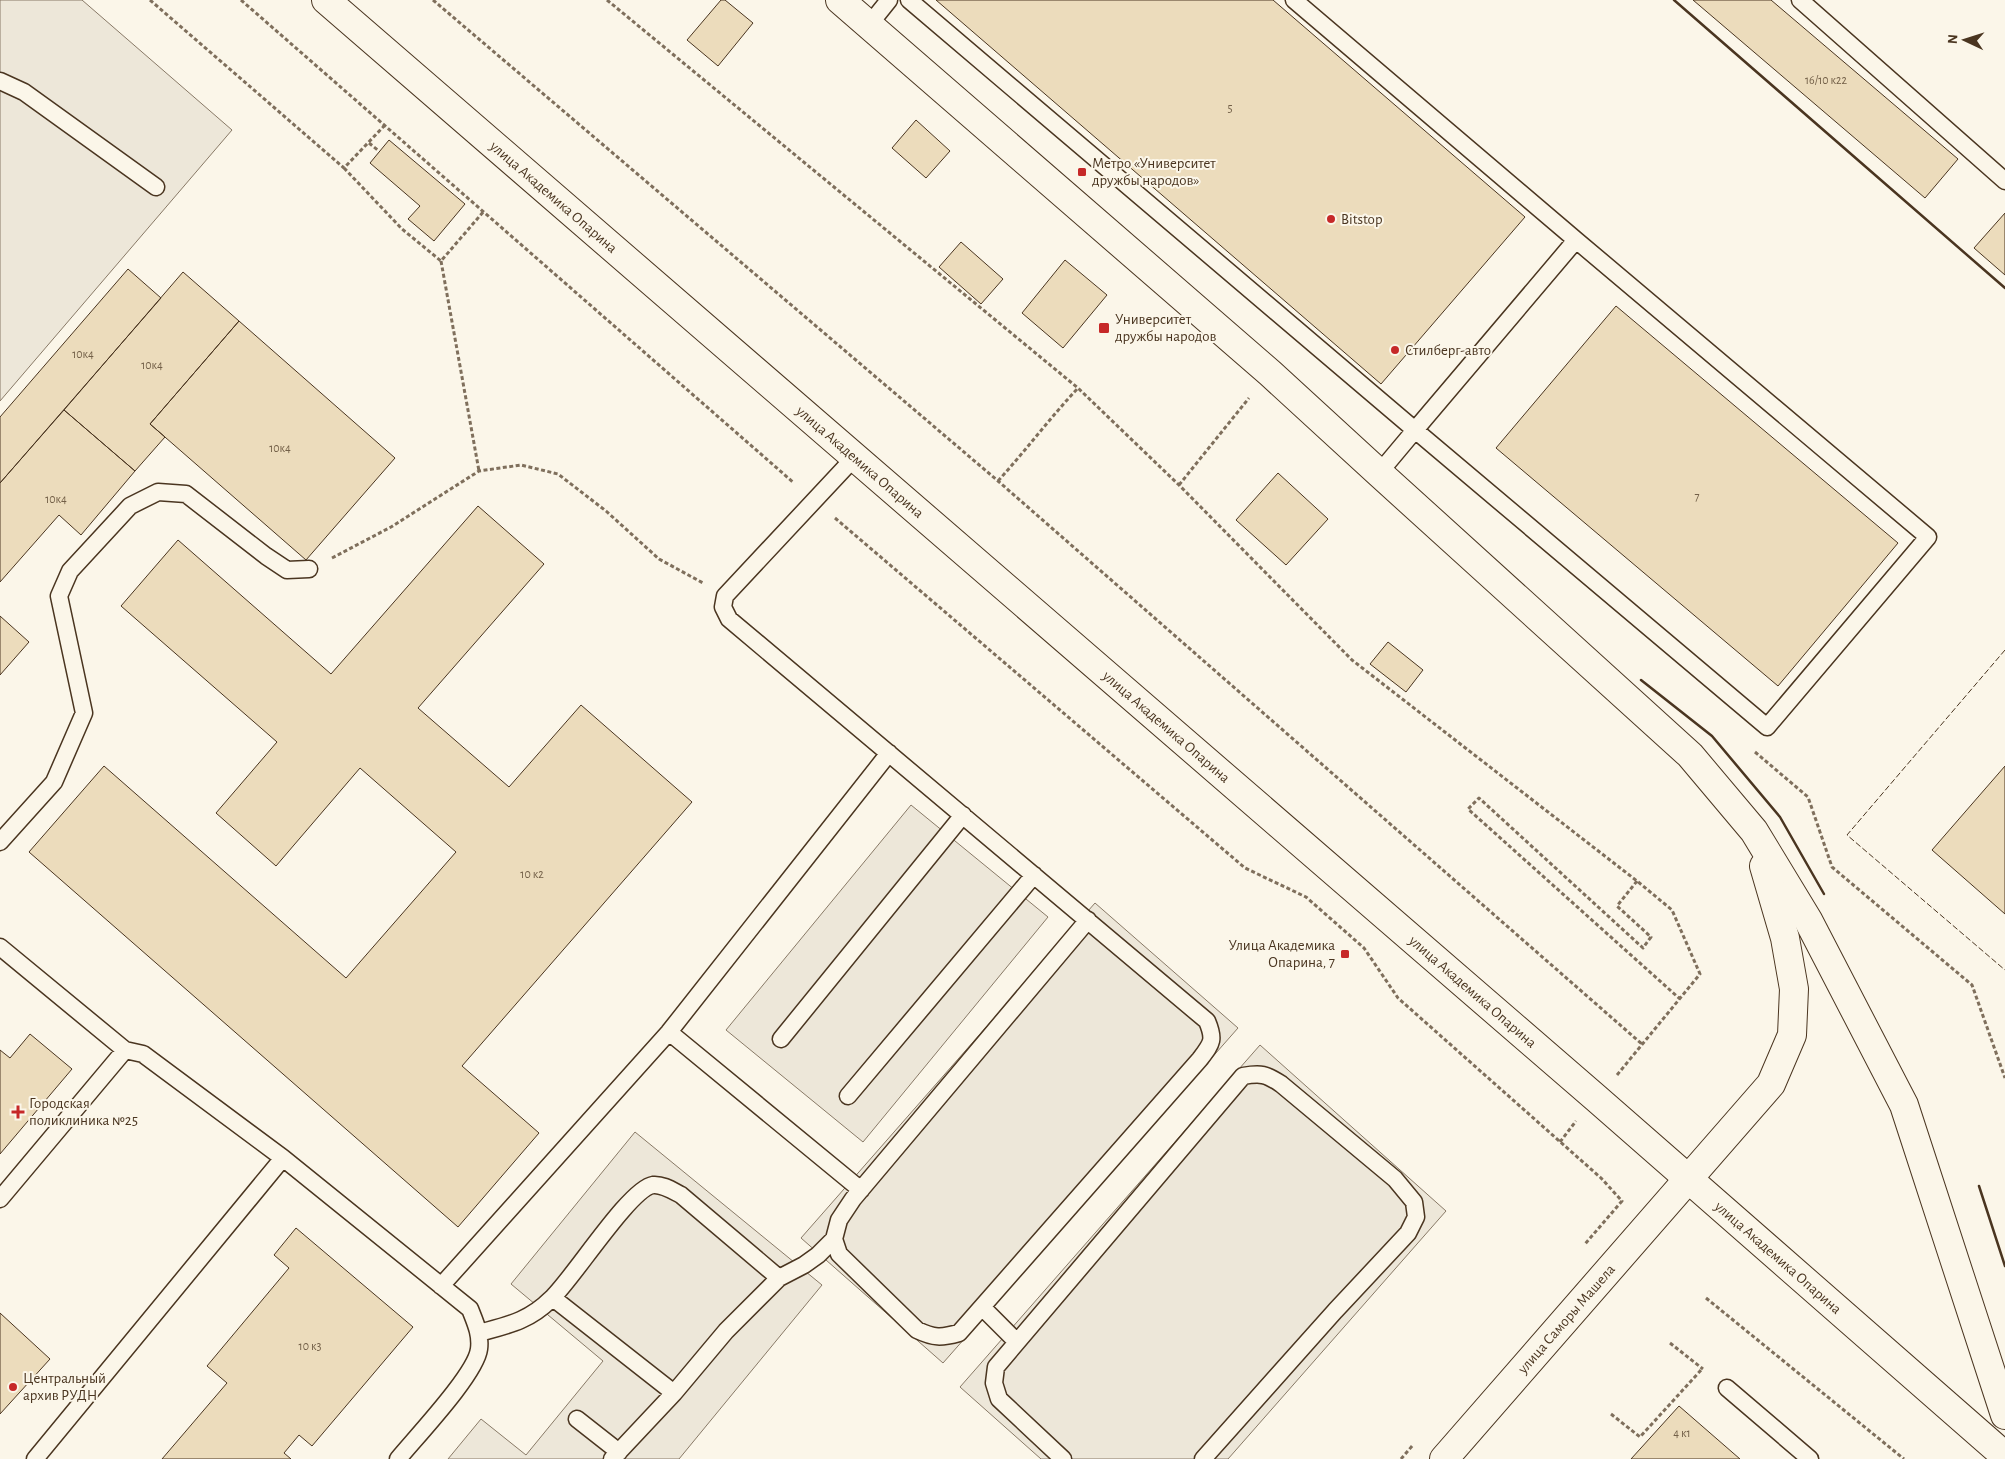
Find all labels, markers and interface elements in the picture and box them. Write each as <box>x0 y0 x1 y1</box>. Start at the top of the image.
north arrow <box>1940 15 1990 65</box>
text: N <box>1946 34 1960 45</box>
house number: 16/10 к22 <box>1805 74 1848 86</box>
house number: 5 <box>1227 102 1233 114</box>
street label: улица Академика Опарина <box>486 138 620 256</box>
place label: Метро «Университет дружбы народов» <box>1092 156 1216 188</box>
marker: Метро «Университет дружбы народов» <box>1076 166 1088 178</box>
place label: Bitstop <box>1341 212 1383 227</box>
marker: Bitstop <box>1325 213 1337 225</box>
place label: Университет дружбы народов <box>1115 312 1216 344</box>
marker: Университет дружбы народов <box>1097 321 1111 335</box>
place label: Стилберг-авто <box>1405 343 1491 358</box>
marker: Стилберг-авто <box>1389 344 1401 356</box>
house number: 10к4 <box>72 348 94 360</box>
house number: 10к4 <box>141 359 163 371</box>
street label: улица Академика Опарина <box>793 403 926 521</box>
house number: 10к4 <box>269 442 291 454</box>
house number: 7 <box>1694 490 1700 502</box>
house number: 10к4 <box>45 493 67 505</box>
street label: улица Академика Опарина <box>1099 667 1233 786</box>
house number: 10 к2 <box>520 868 544 880</box>
street label: улица Академика Опарина <box>1405 932 1539 1051</box>
place label: Улица Академика Опарина, 7 <box>1228 938 1335 970</box>
marker: Улица Академика Опарина, 7 <box>1339 948 1351 960</box>
place label: Городская поликлиника №25 <box>29 1096 138 1128</box>
marker: Городская поликлиника №25 <box>11 1105 25 1119</box>
street label: улица Академика Опарина <box>1711 1198 1844 1317</box>
street label: улица Саморы Машела <box>1515 1262 1618 1377</box>
house number: 10 к3 <box>299 1340 321 1352</box>
place label: Центральный архив РУДН <box>23 1371 106 1403</box>
marker: Центральный архив РУДН <box>7 1381 19 1393</box>
house number: 4 к1 <box>1673 1427 1691 1439</box>

